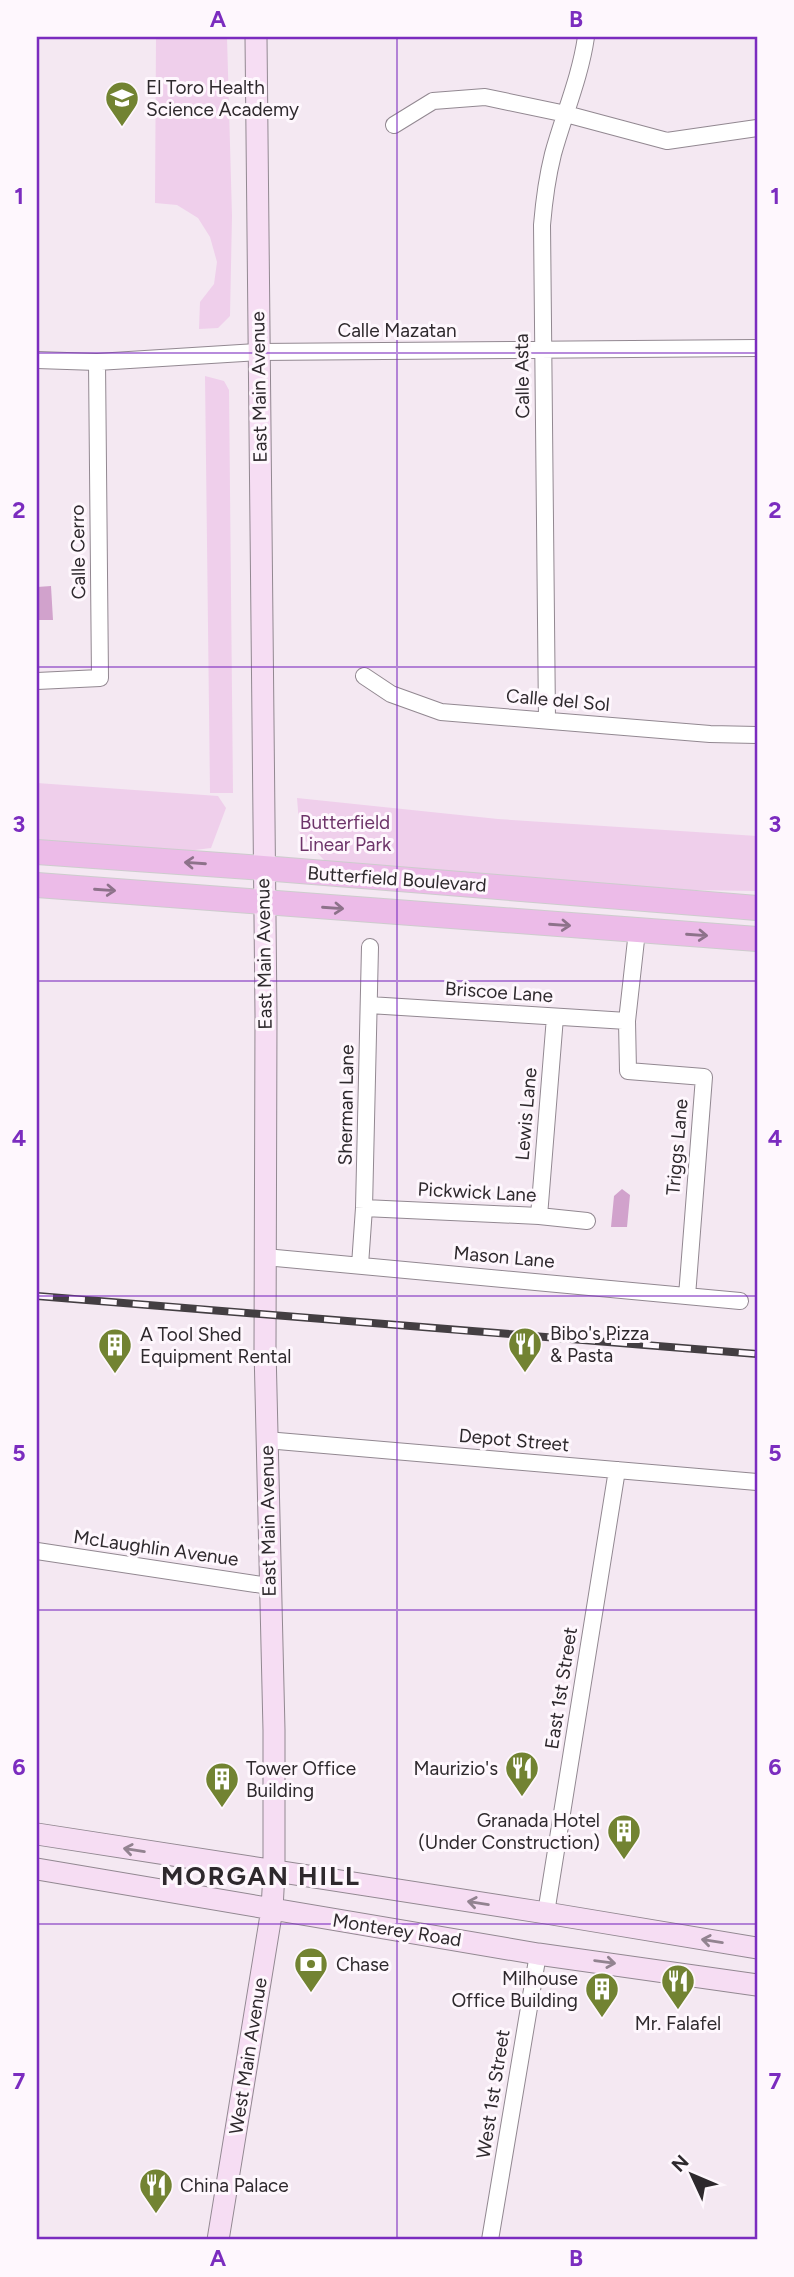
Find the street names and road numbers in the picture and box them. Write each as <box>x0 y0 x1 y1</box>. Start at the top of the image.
street label: East Main Avenue <box>246 311 272 463</box>
street label: Calle Mazatan <box>337 319 457 342</box>
street label: Calle Asta <box>510 333 534 419</box>
street label: Calle Cerro <box>66 504 90 600</box>
street label: Calle del Sol <box>505 684 611 716</box>
street label: Butterfield Boulevard <box>307 861 487 897</box>
street label: East Main Avenue <box>251 878 277 1030</box>
street label: Briscoe Lane <box>444 977 554 1007</box>
street label: Sherman Lane <box>333 1044 359 1166</box>
street label: Lewis Lane <box>510 1066 542 1162</box>
street label: Triggs Lane <box>661 1098 693 1196</box>
street label: Pickwick Lane <box>417 1177 537 1207</box>
street label: Mason Lane <box>452 1241 556 1273</box>
street label: Depot Street <box>458 1424 570 1456</box>
street label: East Main Avenue <box>255 1445 281 1597</box>
street label: McLaughlin Avenue <box>72 1525 240 1571</box>
street label: East 1st Street <box>540 1625 582 1751</box>
street label: Monterey Road <box>331 1908 463 1952</box>
street label: West Main Avenue <box>224 1976 272 2136</box>
street label: West 1st Street <box>471 2028 515 2160</box>

